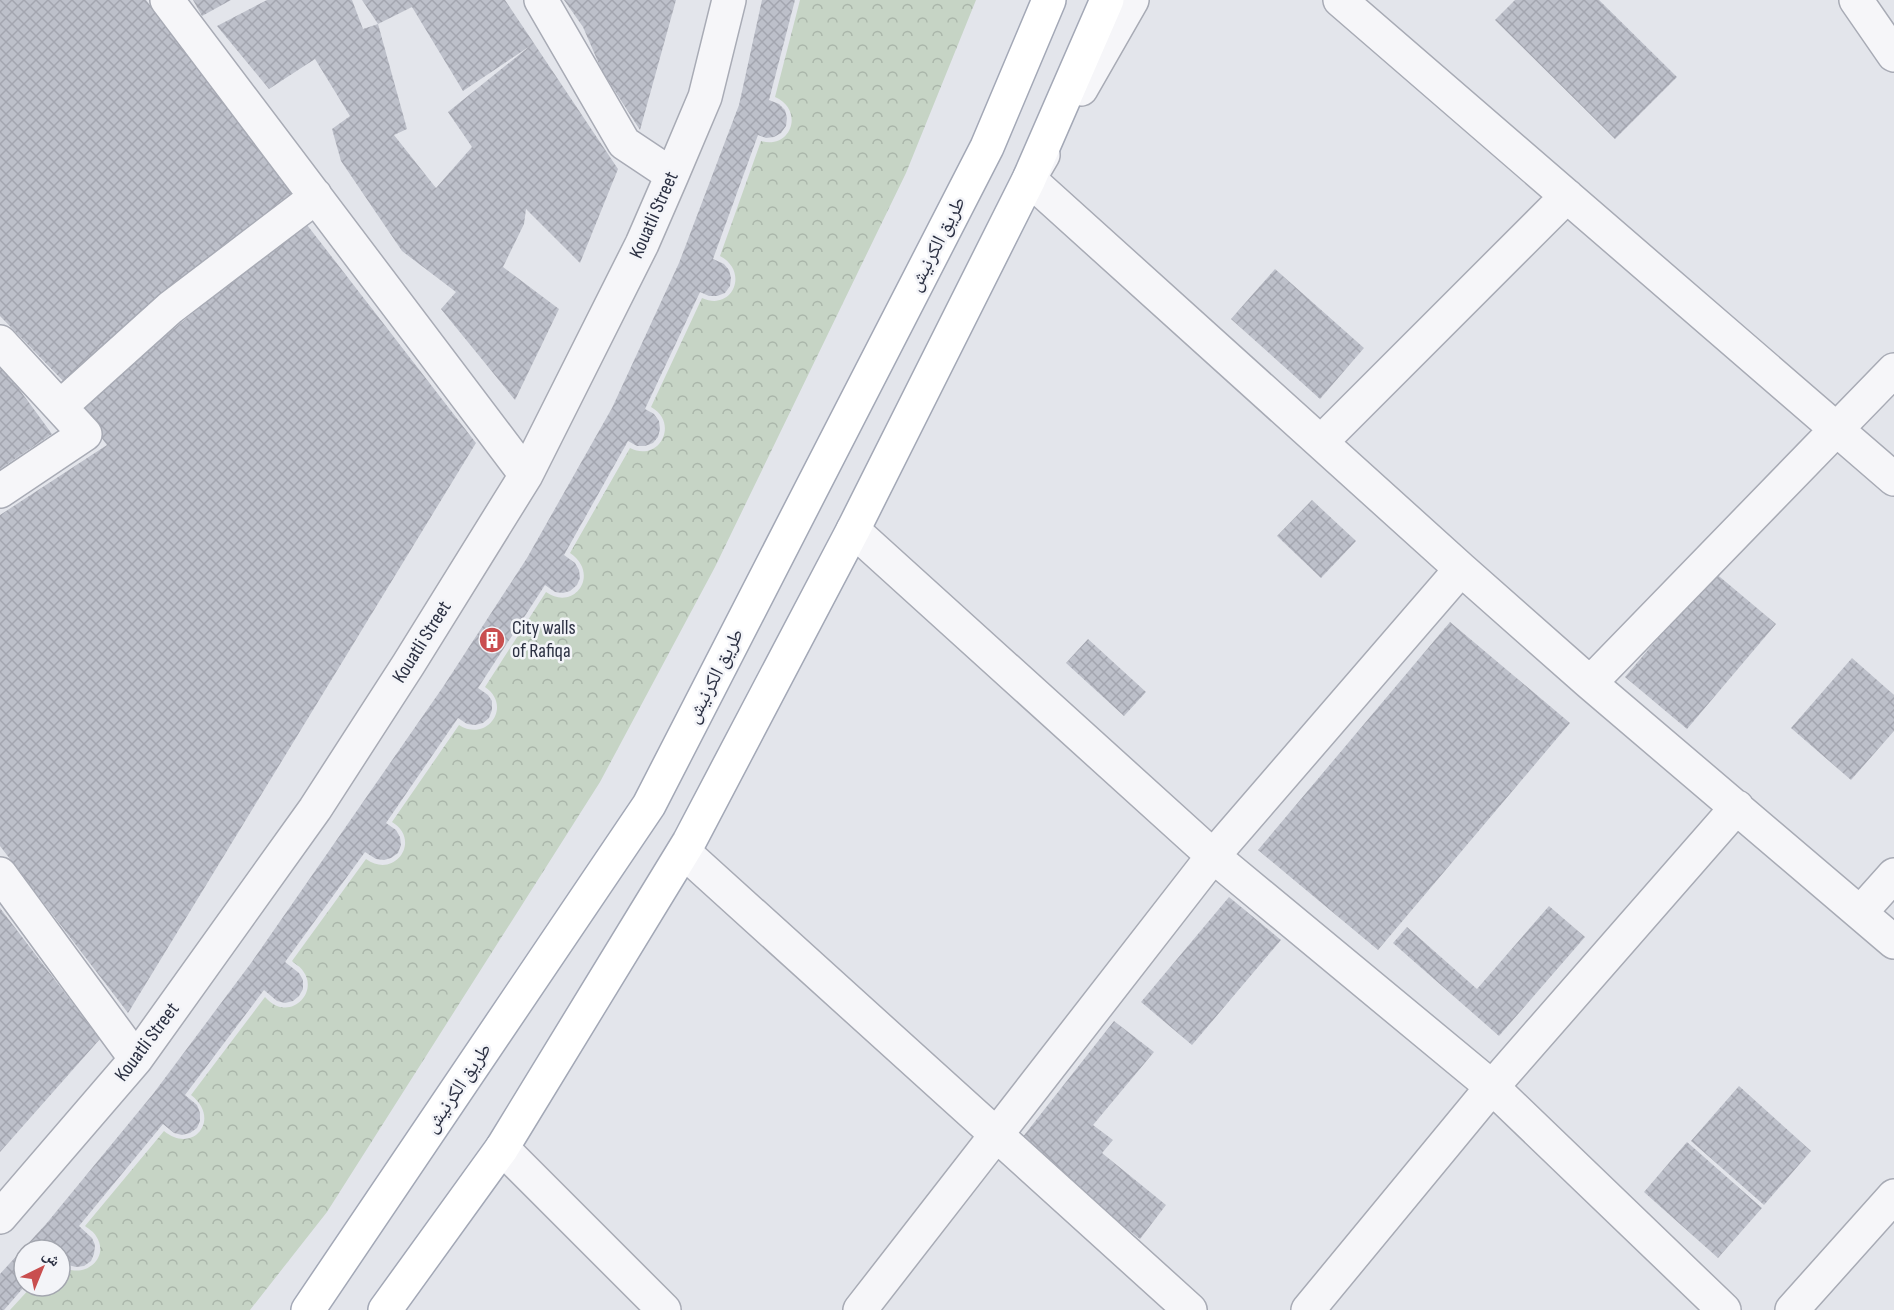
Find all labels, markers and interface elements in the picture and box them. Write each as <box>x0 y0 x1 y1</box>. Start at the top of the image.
street label: Kouatli Street <box>624 168 684 262</box>
street label: طريق الكرنيش <box>903 192 971 296</box>
street label: Kouatli Street <box>387 596 457 688</box>
place label: City walls of Rafiqa <box>512 616 576 663</box>
street label: طريق الكرنيش <box>681 624 749 728</box>
building icon: City walls of Rafiqa <box>477 625 507 655</box>
street label: Kouatli Street <box>110 998 184 1086</box>
street label: طريق الكرنيش <box>419 1038 497 1138</box>
north arrow <box>12 1238 72 1298</box>
text: ش <box>39 1245 64 1271</box>

